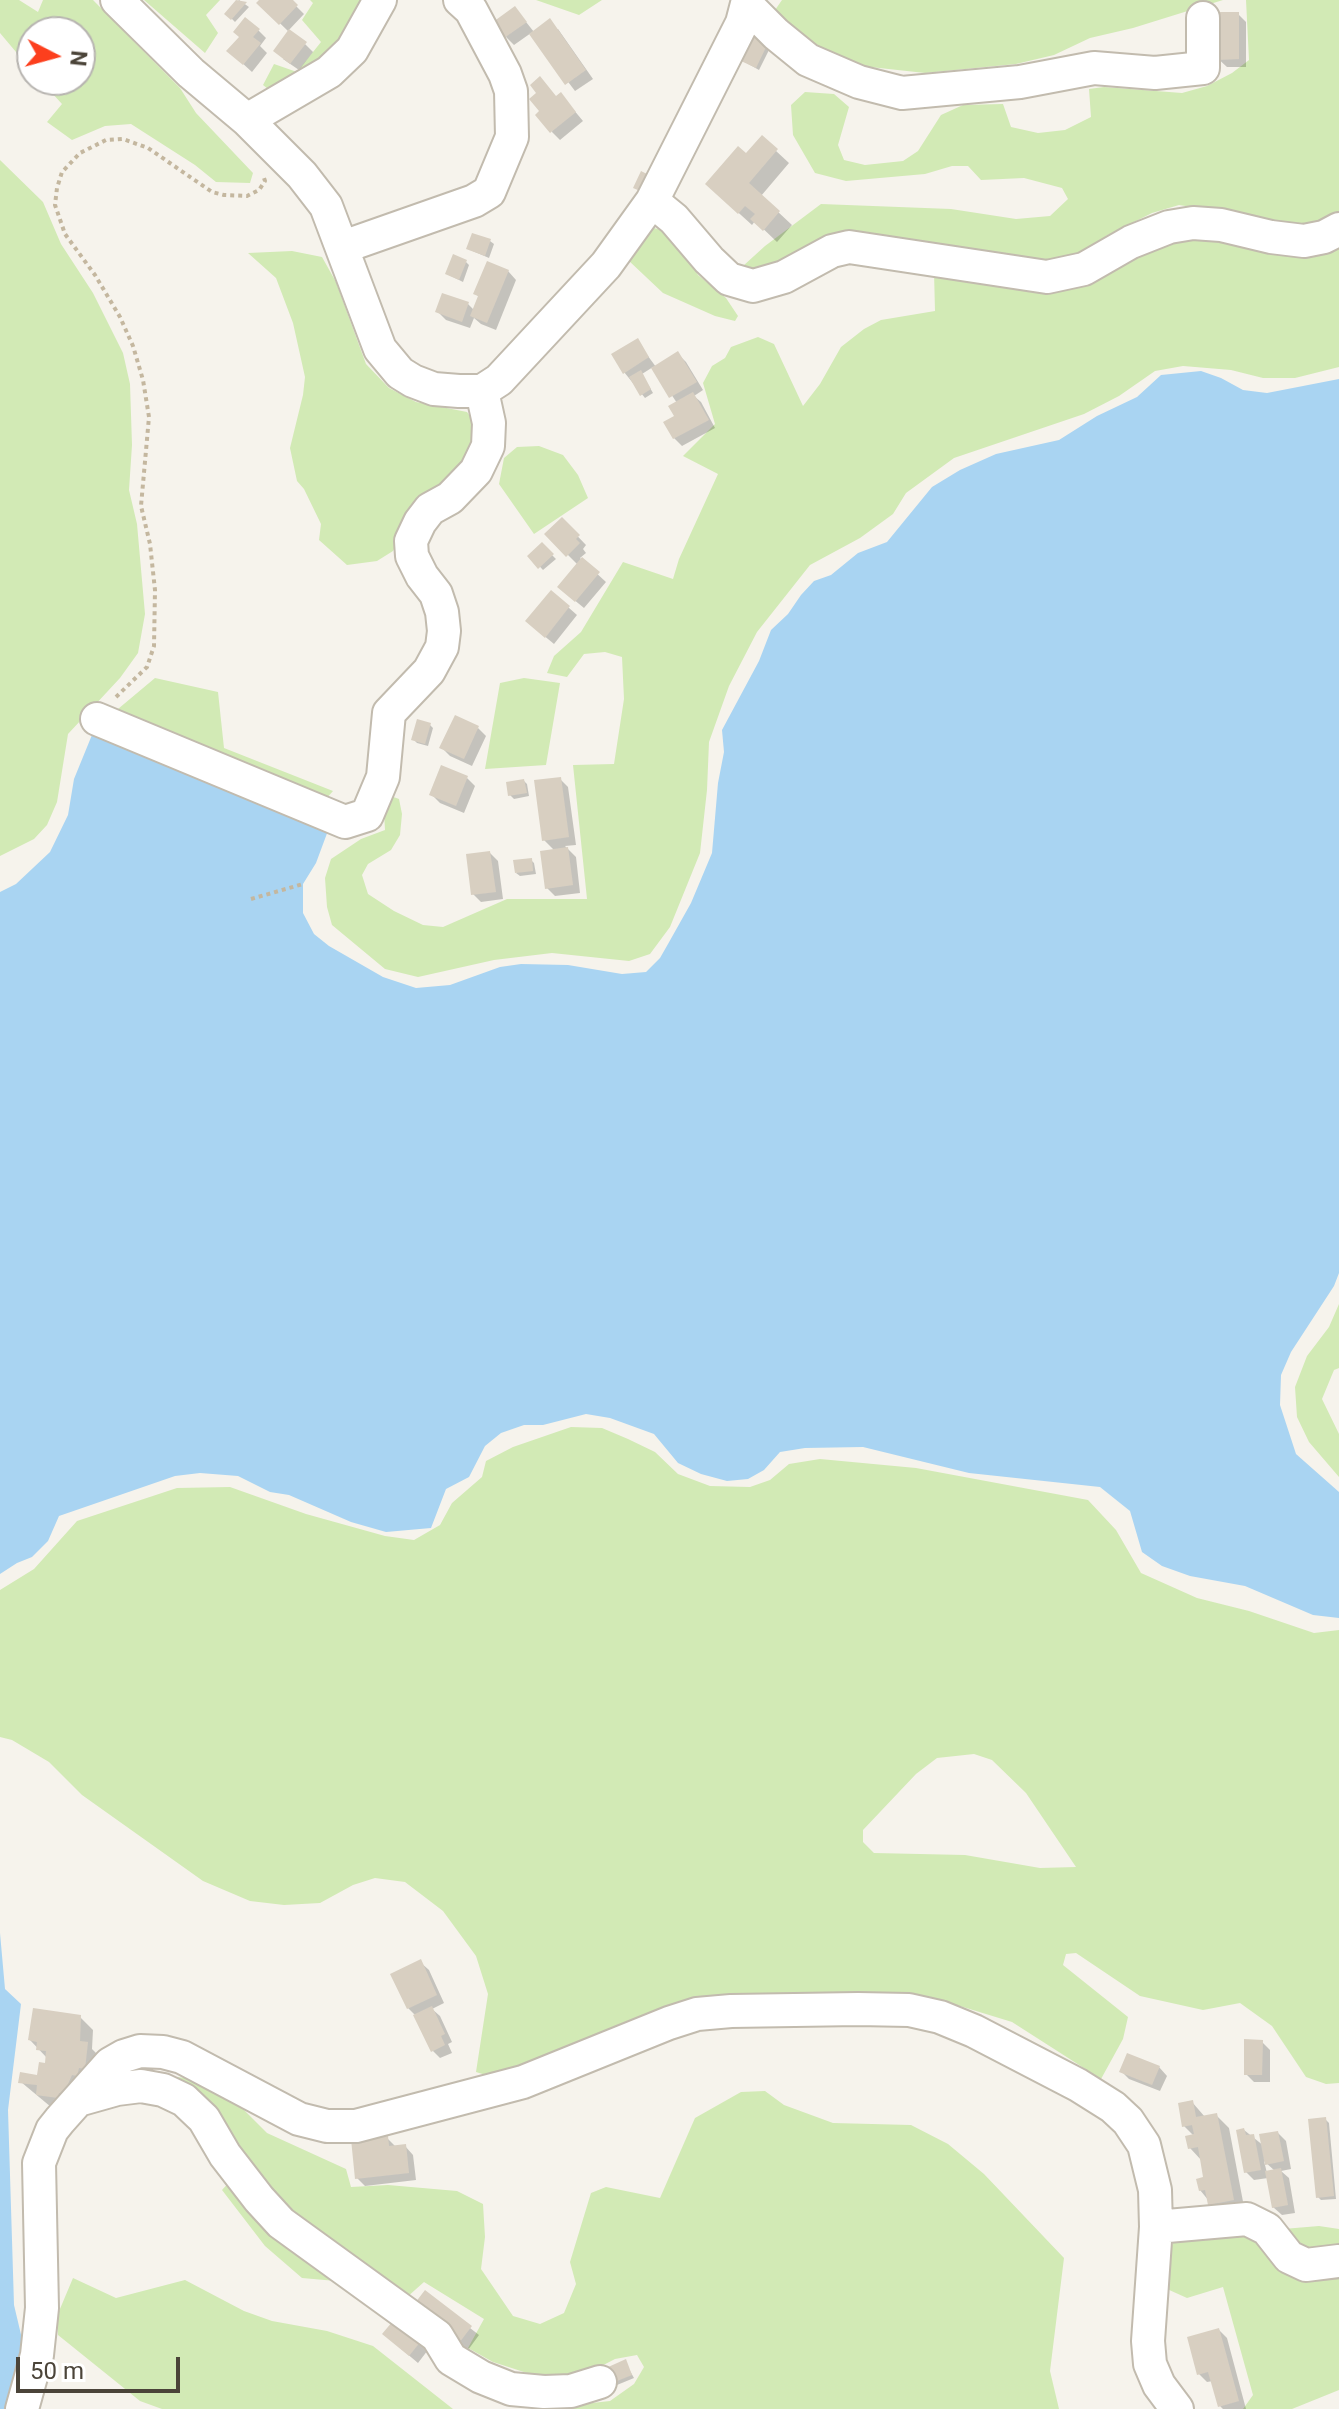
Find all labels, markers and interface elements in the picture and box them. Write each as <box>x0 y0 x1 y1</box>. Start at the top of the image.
north arrow <box>16 16 96 96</box>
text: N <box>65 49 92 67</box>
scale bar <box>20 2341 184 2391</box>
text: 50 m <box>30 2357 84 2385</box>

